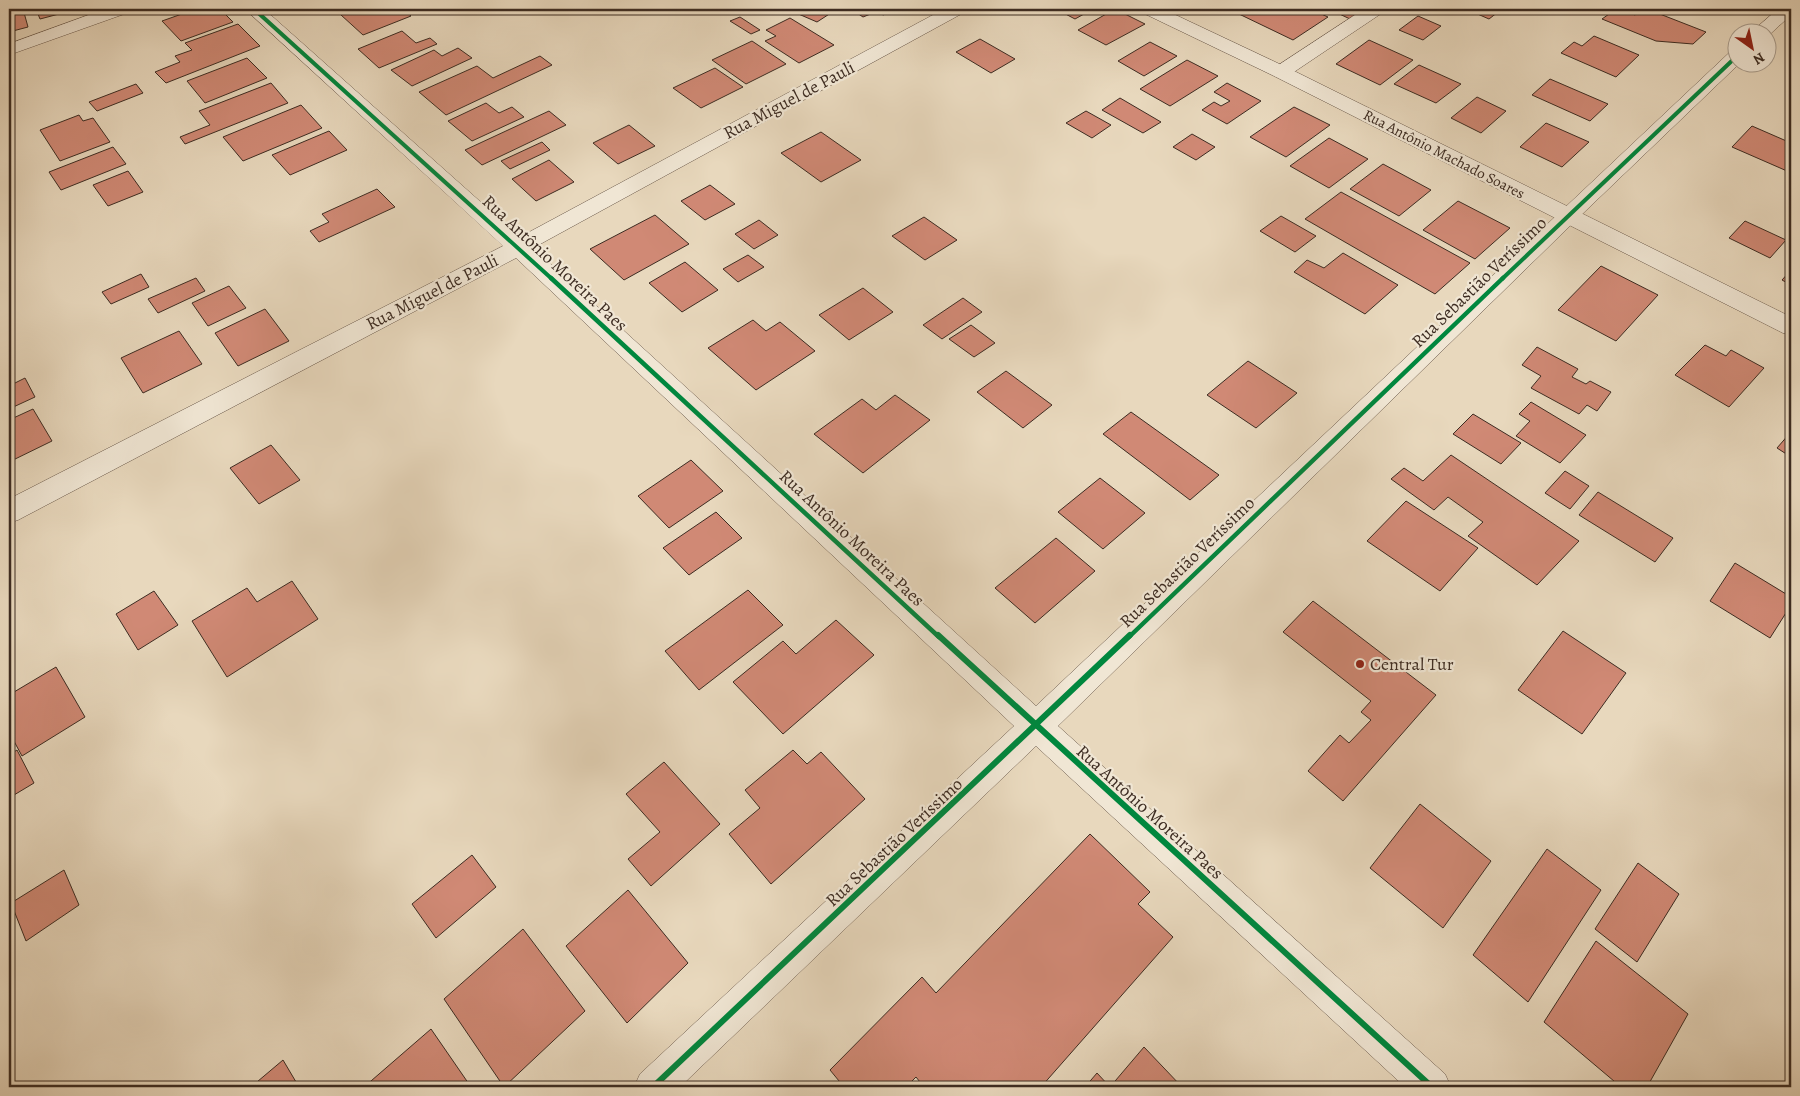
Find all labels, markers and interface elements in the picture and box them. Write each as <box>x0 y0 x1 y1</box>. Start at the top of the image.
north arrow <box>1728 22 1778 72</box>
text: N <box>1749 48 1768 69</box>
street label: Rua Miguel de Pauli <box>719 55 859 145</box>
street label: Rua Antônio Machado Soares <box>1360 105 1528 203</box>
street label: Rua Antônio Moreira Paes <box>477 189 633 337</box>
street label: Rua Sebastião Veríssimo <box>1406 211 1552 353</box>
street label: Rua Miguel de Pauli <box>362 248 502 336</box>
street label: Rua Antônio Moreira Paes <box>774 464 930 612</box>
street label: Rua Sebastião Veríssimo <box>1114 491 1260 633</box>
place label: Central Tur <box>1370 652 1454 676</box>
marker: Central Tur <box>1354 658 1366 670</box>
street label: Rua Antônio Moreira Paes <box>1071 739 1229 885</box>
street label: Rua Sebastião Veríssimo <box>820 772 968 912</box>

